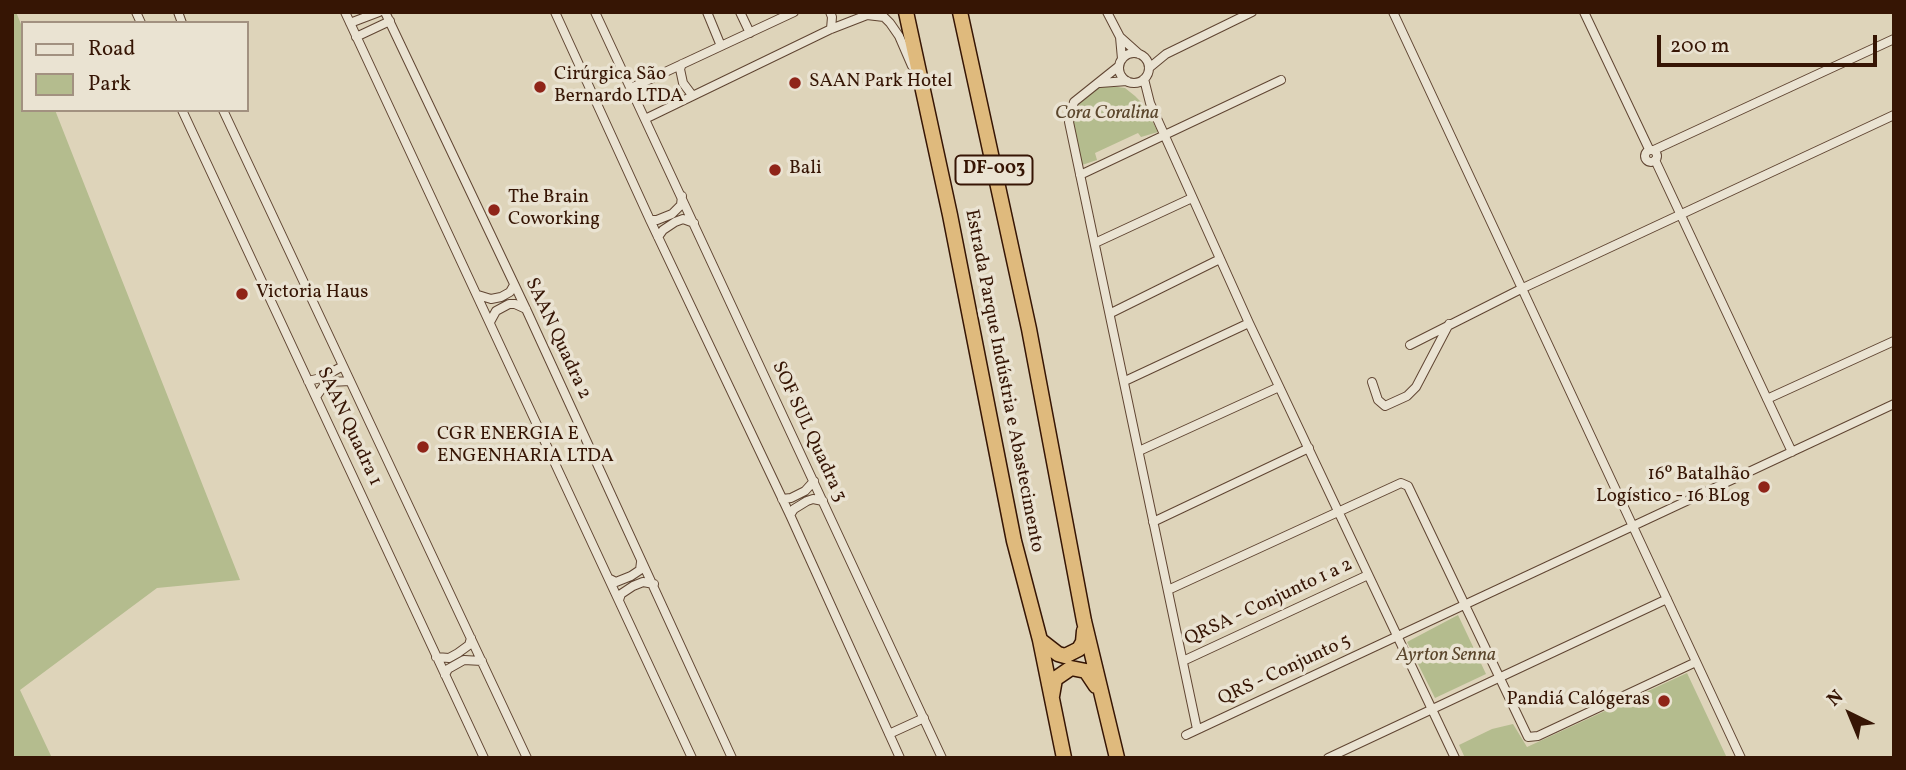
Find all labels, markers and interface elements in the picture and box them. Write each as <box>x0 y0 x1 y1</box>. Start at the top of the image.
legend <box>21 21 248 112</box>
scale bar <box>1661 21 1882 65</box>
text: 200 m <box>1670 32 1730 61</box>
text: Road <box>88 35 135 64</box>
place label: Cirúrgica São Bernardo LTDA <box>554 65 684 109</box>
text: Park <box>88 70 131 99</box>
place label: SAAN Park Hotel <box>809 72 952 94</box>
marker: SAAN Park Hotel <box>787 75 803 91</box>
marker: Cirúrgica São Bernardo LTDA <box>532 79 548 95</box>
park label: Cora Coralina <box>1055 104 1159 126</box>
road number: DF-003 <box>956 155 1032 184</box>
place label: Bali <box>789 159 822 181</box>
marker: Bali <box>767 162 783 178</box>
place label: The Brain Coworking <box>508 188 600 232</box>
marker: The Brain Coworking <box>486 202 502 218</box>
street label: Estrada Parque Indústria e Abastecimento <box>959 208 1047 554</box>
street label: SAAN Quadra 2 <box>519 275 595 403</box>
place label: Victoria Haus <box>256 283 368 305</box>
marker: Victoria Haus <box>234 286 250 302</box>
street label: SOF SUL Quadra 3 <box>765 358 851 506</box>
street label: SAAN Quadra 1 <box>311 364 385 490</box>
place label: CGR ENERGIA E ENGENHARIA LTDA <box>437 425 614 469</box>
marker: CGR ENERGIA E ENGENHARIA LTDA <box>415 439 431 455</box>
place label: 16º Batalhão Logístico - 16 BLog <box>1596 465 1750 509</box>
marker: 16º Batalhão Logístico - 16 BLog <box>1756 479 1772 495</box>
street label: QRSA - Conjunto 1 a 2 <box>1181 554 1357 652</box>
street label: QRS - Conjunto 5 <box>1215 630 1355 712</box>
park label: Ayrton Senna <box>1396 646 1496 668</box>
north arrow <box>1815 679 1885 749</box>
text: N <box>1822 684 1850 713</box>
place label: Pandiá Calógeras <box>1507 690 1650 712</box>
marker: Pandiá Calógeras <box>1656 693 1672 709</box>

